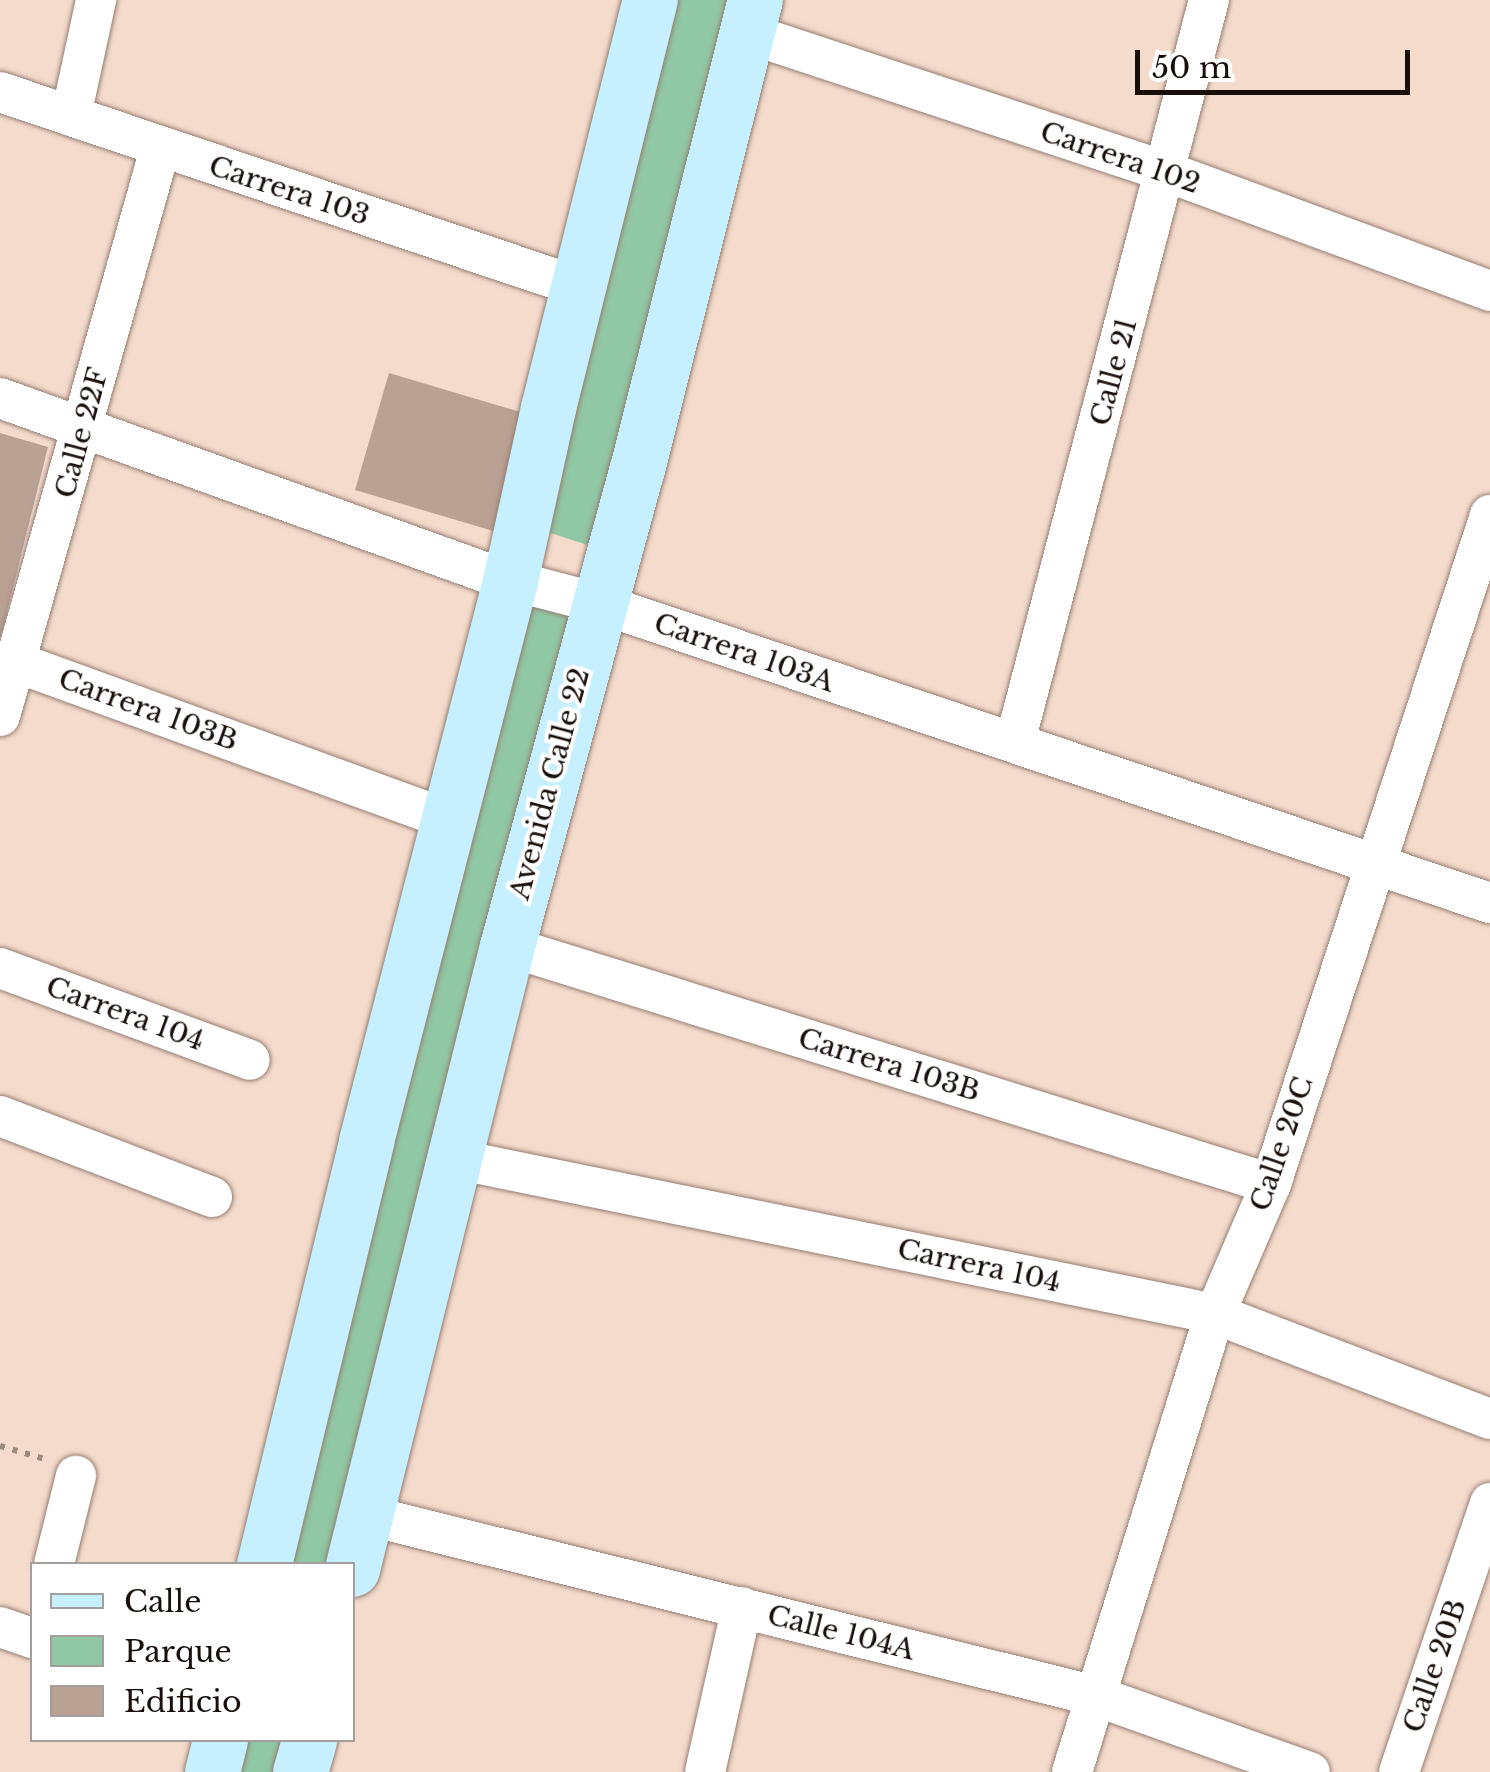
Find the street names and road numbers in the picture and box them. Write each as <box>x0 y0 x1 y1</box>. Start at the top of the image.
street label: Carrera 102 <box>1036 115 1204 201</box>
street label: Carrera 103 <box>204 149 374 233</box>
street label: Calle 21 <box>1084 315 1144 429</box>
street label: Calle 22F <box>48 364 116 502</box>
street label: Carrera 103A <box>649 606 839 700</box>
street label: Carrera 103B <box>54 662 242 758</box>
street label: Avenida Calle 22 <box>503 664 597 904</box>
street label: Carrera 104 <box>41 970 209 1058</box>
street label: Carrera 103B <box>794 1021 984 1109</box>
street label: Calle 20C <box>1243 1072 1321 1216</box>
street label: Carrera 104 <box>894 1232 1064 1300</box>
street label: Calle 20B <box>1396 1595 1474 1737</box>
street label: Calle 104A <box>764 1598 918 1668</box>

